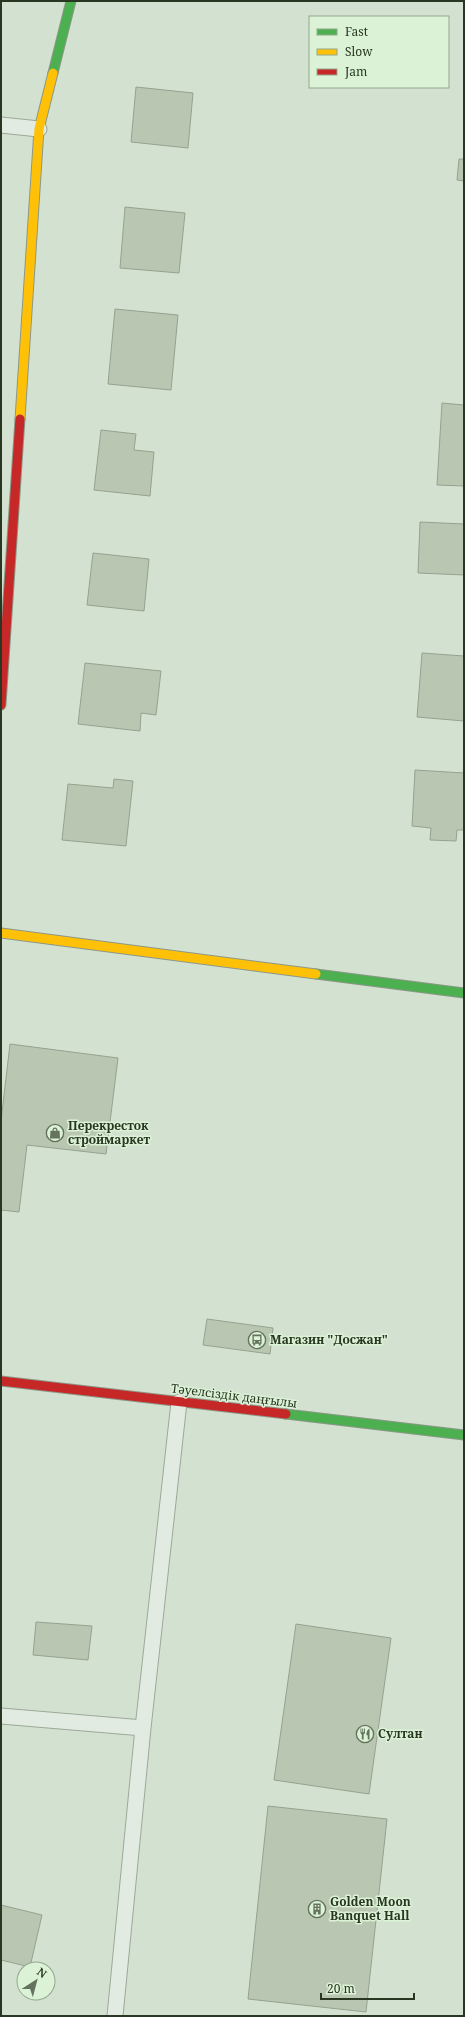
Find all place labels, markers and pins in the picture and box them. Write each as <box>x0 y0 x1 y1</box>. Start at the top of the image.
place label: Перекресток строймаркет <box>68 1117 150 1148</box>
shop icon: Перекресток строймаркет <box>45 1123 65 1143</box>
bus stop icon: Магазин "Досжан" <box>247 1330 267 1350</box>
place label: Магазин "Досжан" <box>270 1331 388 1348</box>
restaurant icon: Султан <box>355 1724 375 1744</box>
place label: Султан <box>378 1725 423 1742</box>
place label: Golden Moon Banquet Hall <box>330 1893 411 1924</box>
building icon: Golden Moon Banquet Hall <box>307 1899 327 1919</box>

